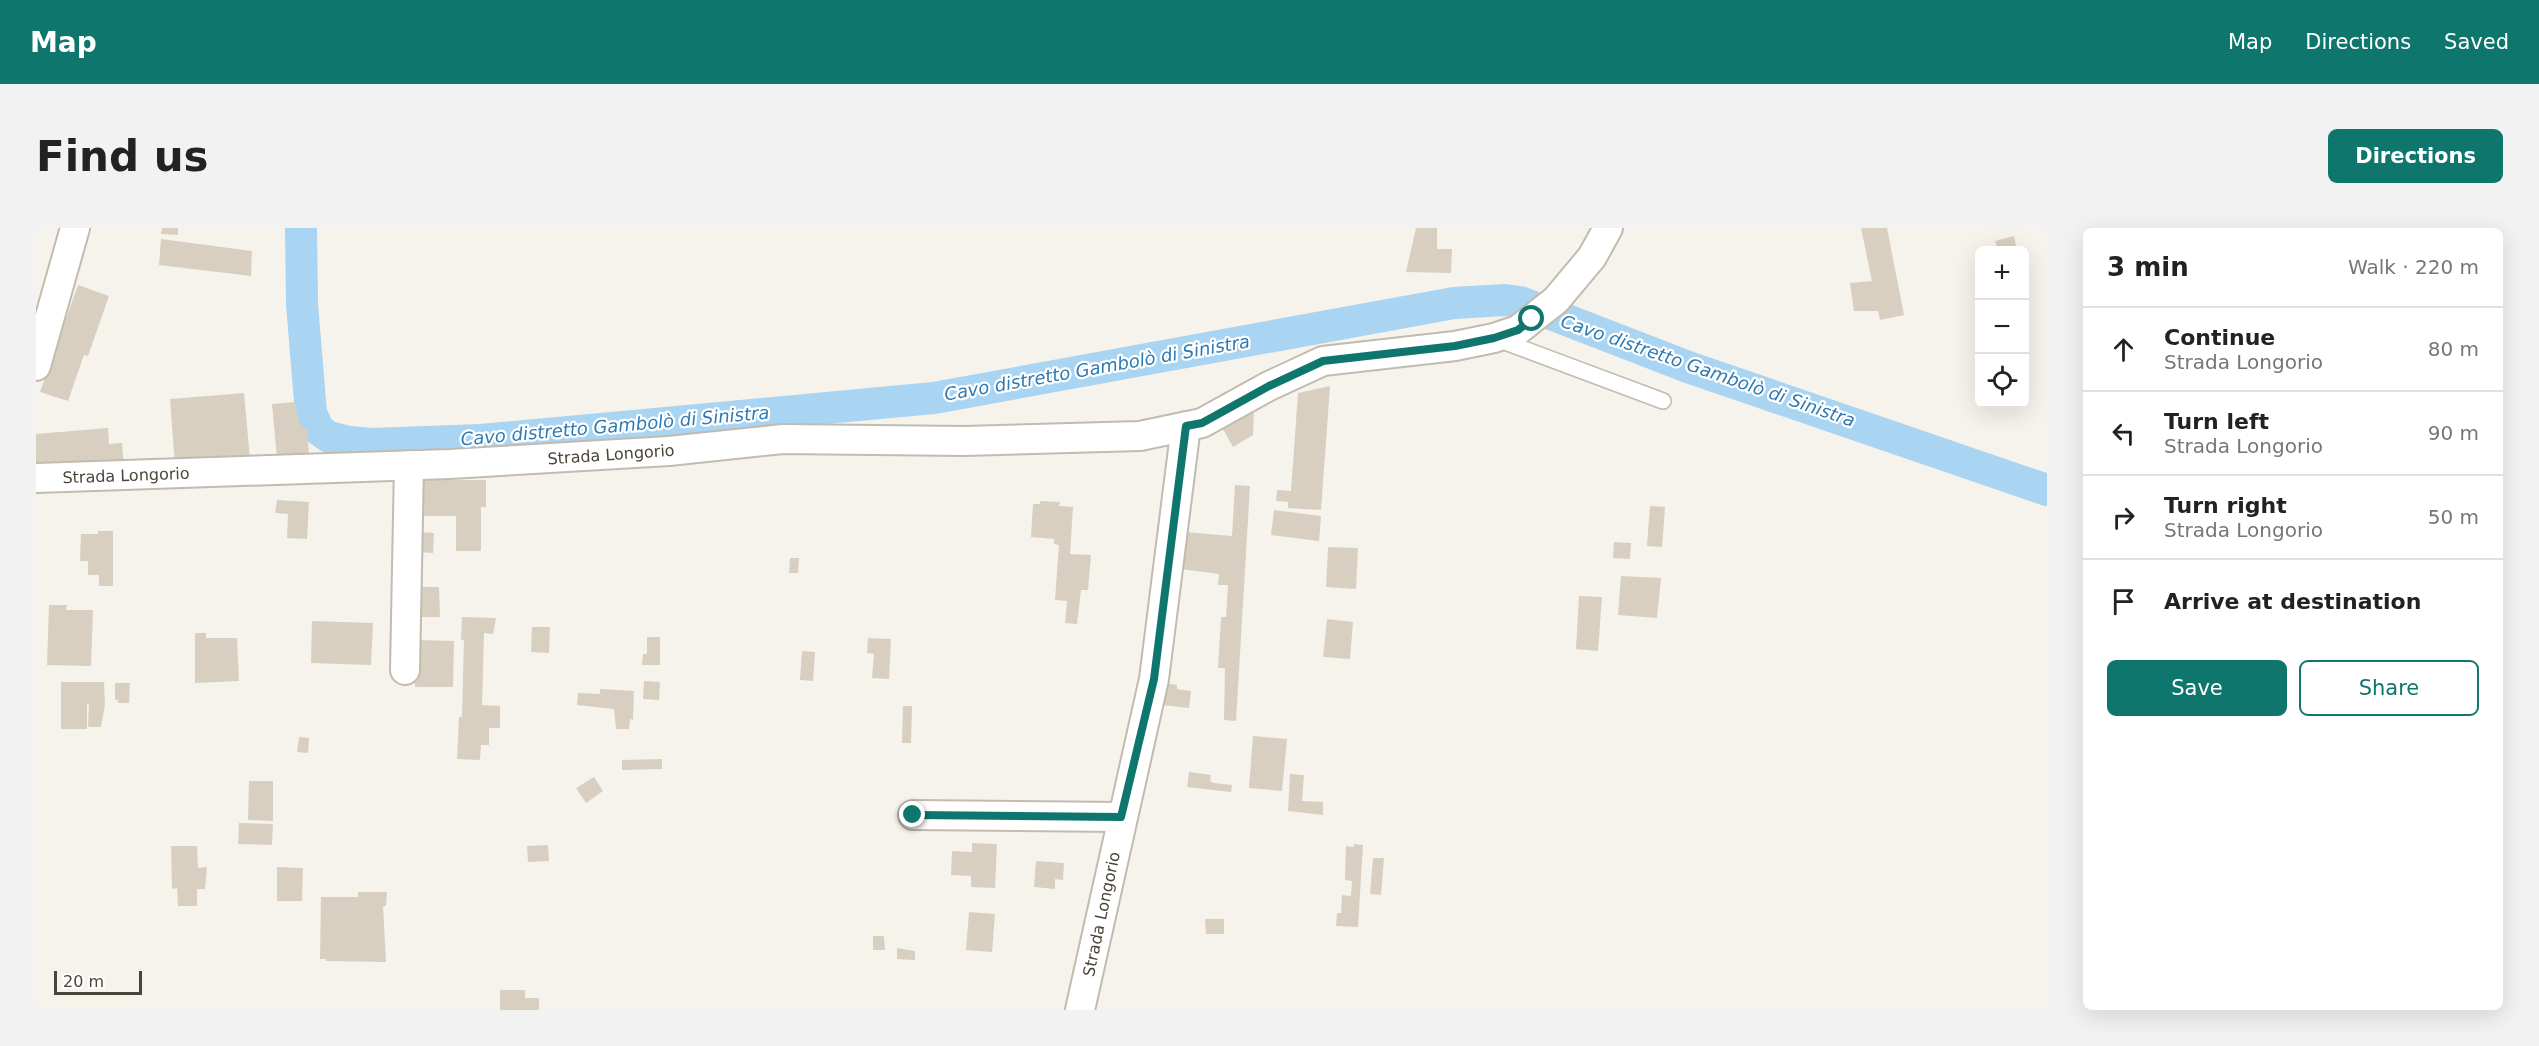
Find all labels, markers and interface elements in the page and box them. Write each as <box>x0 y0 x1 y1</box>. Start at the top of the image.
text: Map <box>30 26 97 59</box>
text: Map <box>2228 30 2272 54</box>
text: Directions <box>2305 30 2411 54</box>
text: Saved <box>2444 30 2509 54</box>
button: Directions <box>2328 129 2503 183</box>
text: Find us <box>36 132 209 181</box>
map controls <box>1975 246 2029 408</box>
button: + <box>1975 246 2029 300</box>
text: 3 min <box>2107 252 2189 282</box>
text: Walk · 220 m <box>2348 255 2479 279</box>
button: − <box>1975 300 2029 354</box>
route start <box>1518 305 1544 331</box>
water label: Cavo distretto Gambolò di Sinistra <box>1558 310 1858 431</box>
text: Continue <box>2164 325 2275 350</box>
water label: Cavo distretto Gambolò di Sinistra <box>943 330 1251 405</box>
icon: ahead <box>2107 333 2140 366</box>
text: 80 m <box>2428 337 2479 361</box>
text: Strada Longorio <box>2164 350 2323 374</box>
button: locate <box>1975 354 2029 408</box>
water label: Cavo distretto Gambolò di Sinistra <box>460 402 770 449</box>
text: Turn left <box>2164 409 2269 434</box>
icon: left <box>2107 417 2140 450</box>
text: 90 m <box>2428 421 2479 445</box>
text: Strada Longorio <box>2164 434 2323 458</box>
street label: Strada Longorio <box>547 441 675 468</box>
street label: Strada Longorio <box>62 464 190 487</box>
text: Turn right <box>2164 493 2287 518</box>
icon: right <box>2107 501 2140 534</box>
text: 50 m <box>2428 505 2479 529</box>
text: Strada Longorio <box>2164 518 2323 542</box>
icon: arrive <box>2107 585 2140 618</box>
text: Arrive at destination <box>2164 589 2421 614</box>
button: Save <box>2107 660 2287 716</box>
button: Share <box>2299 660 2479 716</box>
route end <box>899 801 925 827</box>
street label: Strada Longorio <box>1079 850 1124 978</box>
scale bar <box>54 968 142 996</box>
text: 20 m <box>63 972 104 991</box>

